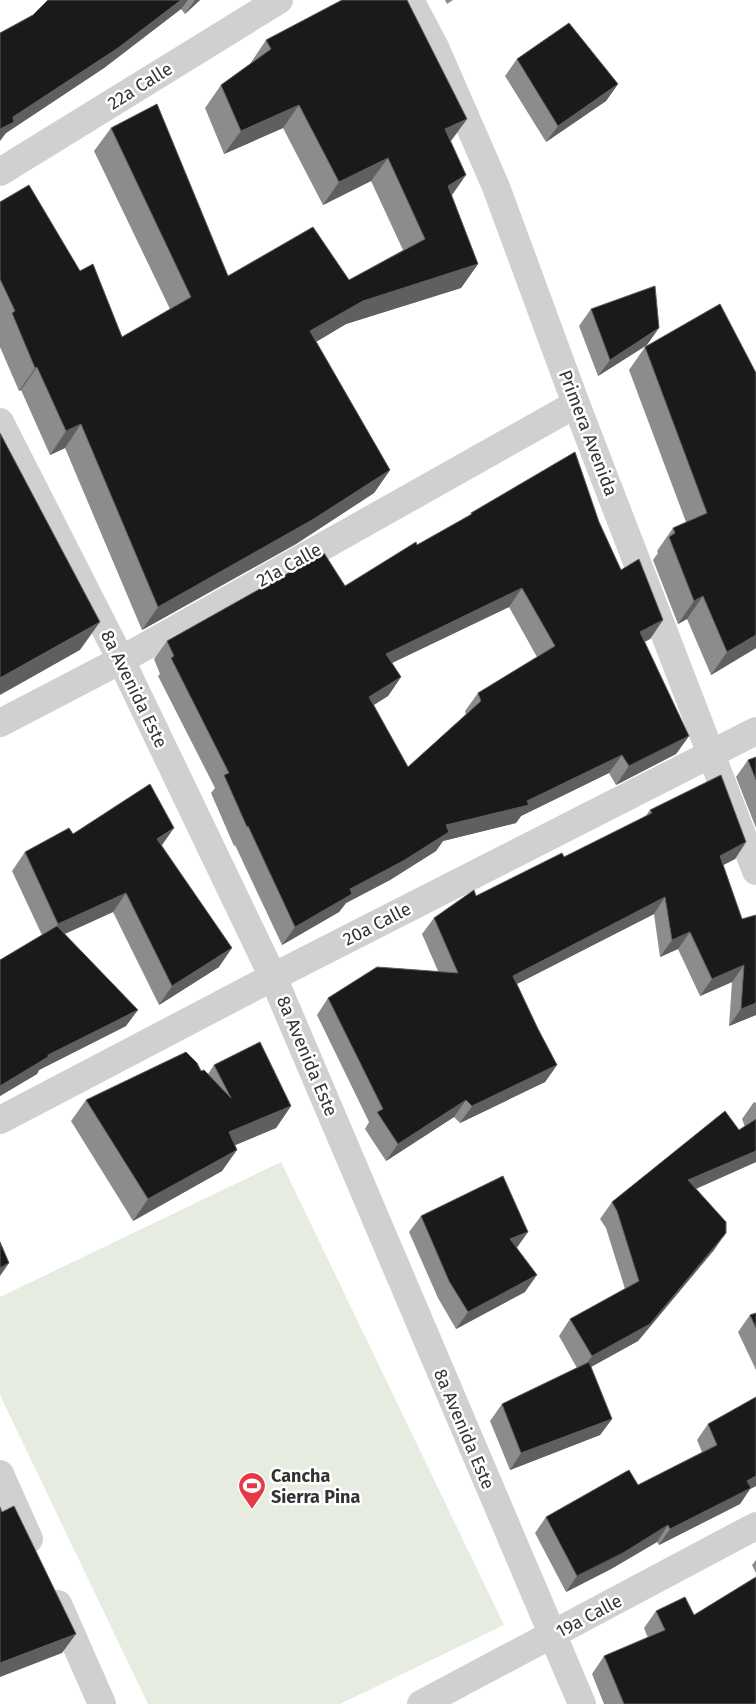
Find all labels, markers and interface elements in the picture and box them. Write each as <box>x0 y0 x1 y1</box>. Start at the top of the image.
street label: 22a Calle <box>104 58 176 114</box>
street label: Primera Avenida <box>554 367 622 499</box>
street label: 21a Calle <box>253 538 325 592</box>
street label: 8a Avenida Este <box>96 627 172 751</box>
street label: 20a Calle <box>339 898 415 950</box>
street label: 8a Avenida Este <box>272 993 342 1119</box>
street label: 8a Avenida Este <box>429 1366 499 1492</box>
place label: Cancha Sierra Pina <box>271 1465 361 1508</box>
sports icon: Cancha Sierra Pina <box>237 1471 267 1510</box>
street label: 19a Calle <box>552 1590 626 1642</box>

